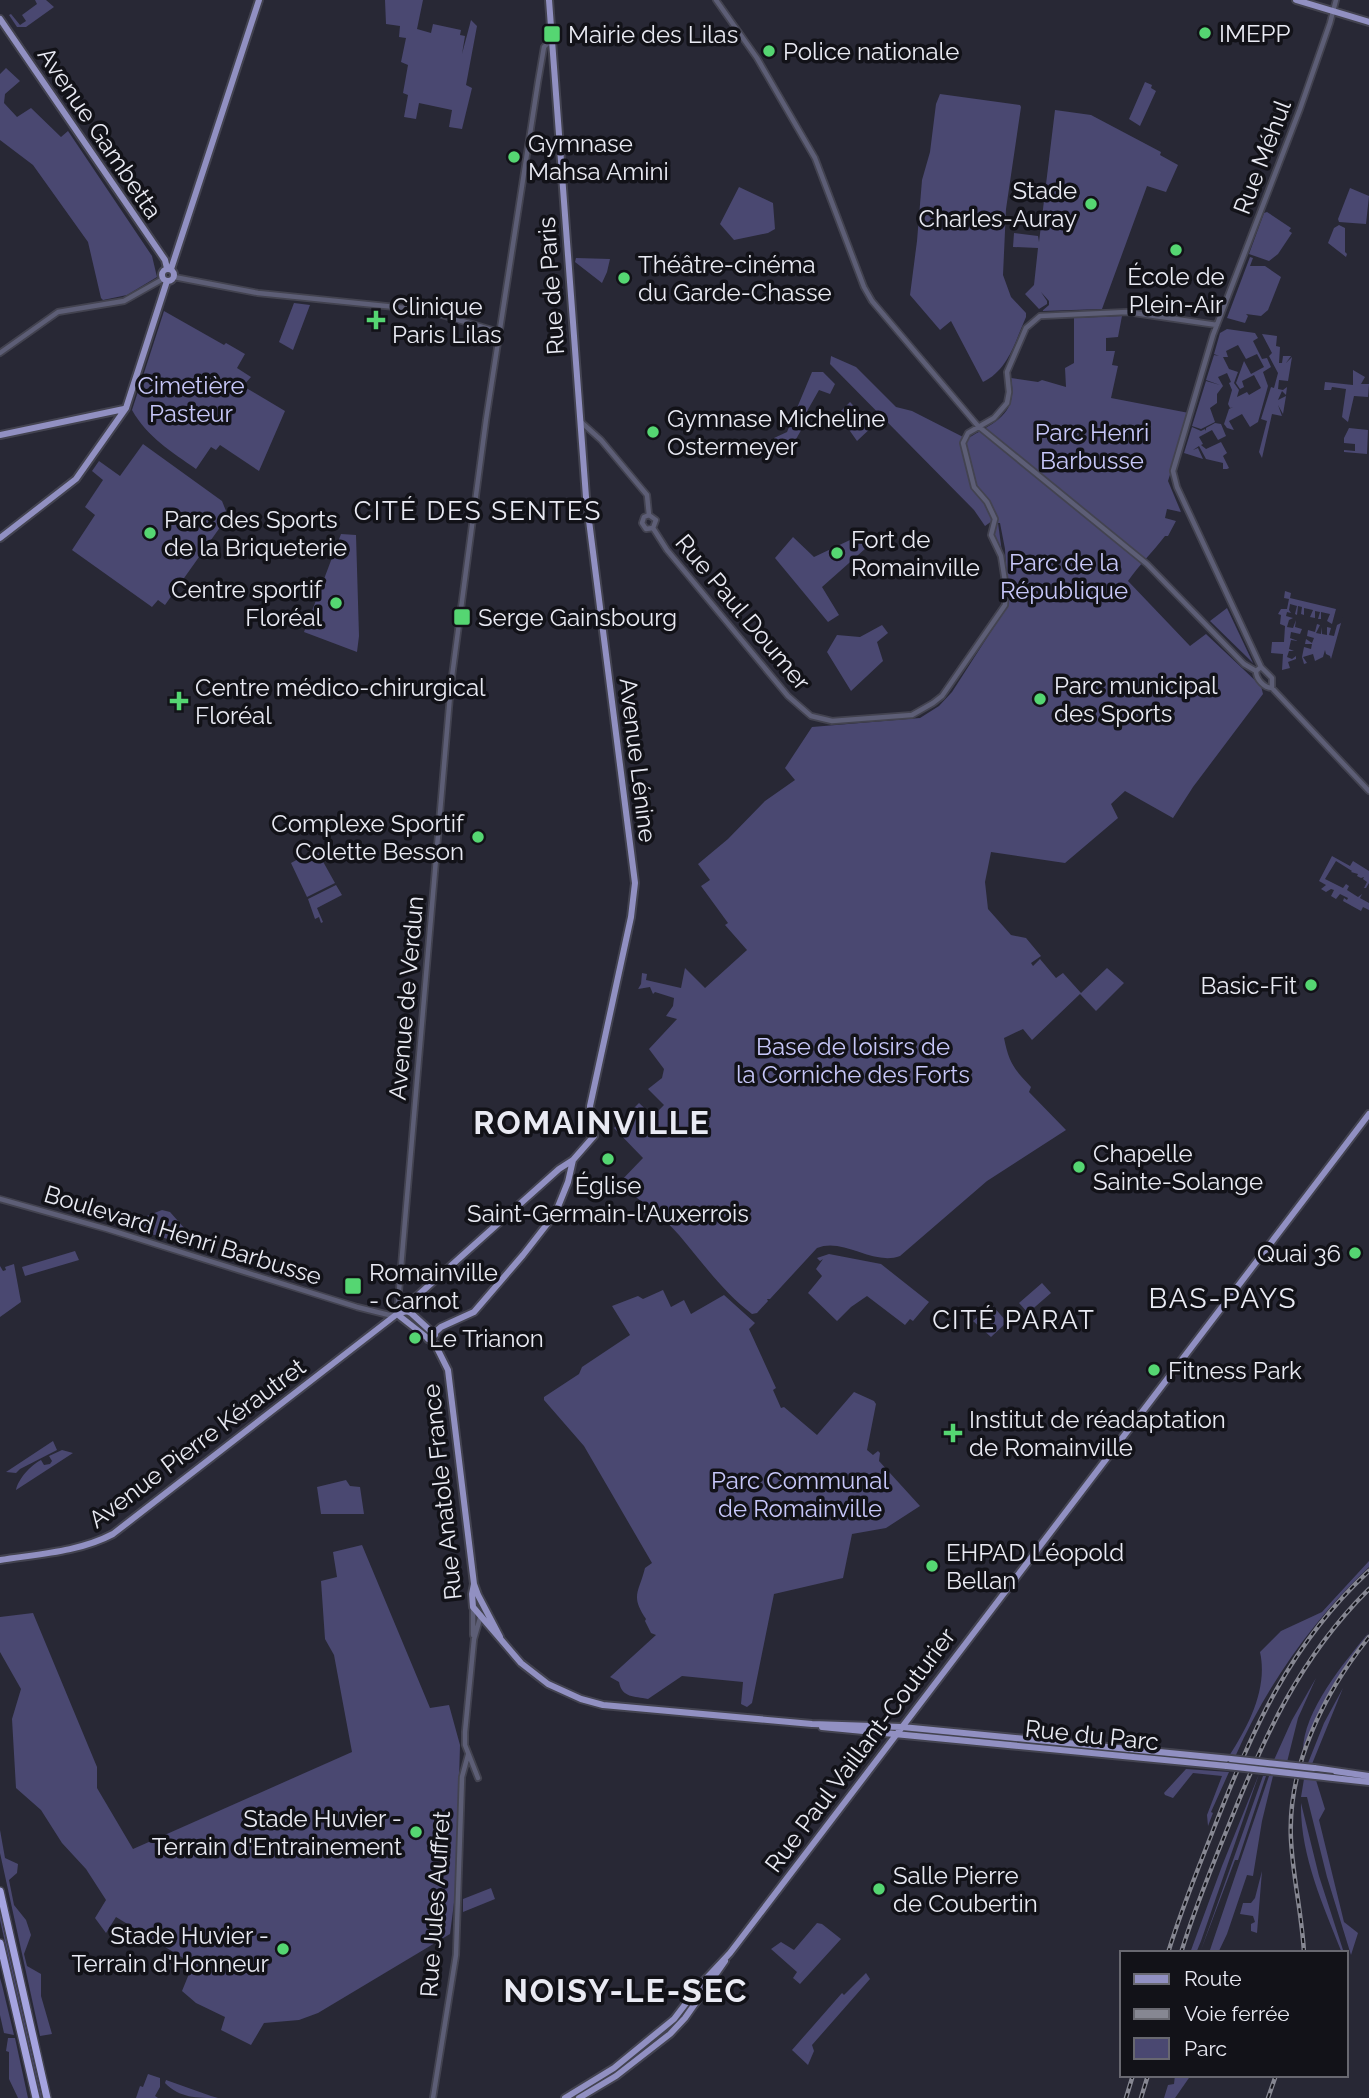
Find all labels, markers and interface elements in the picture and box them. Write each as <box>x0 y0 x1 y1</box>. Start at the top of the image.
place label: IMEPP <box>1219 19 1291 48</box>
place label: Mairie des Lilas <box>568 20 738 49</box>
marker: Mairie des Lilas <box>542 24 562 44</box>
marker: IMEPP <box>1197 25 1213 41</box>
place label: Police nationale <box>783 37 959 66</box>
street label: Avenue Gambetta <box>32 42 168 224</box>
marker: Police nationale <box>761 43 777 59</box>
street label: Rue Méhul <box>1227 96 1297 218</box>
place label: Gymnase Mahsa Amini <box>528 129 669 186</box>
marker: Gymnase Mahsa Amini <box>506 149 522 165</box>
place label: Stade Charles-Auray <box>919 176 1077 233</box>
marker: Stade Charles-Auray <box>1083 196 1099 212</box>
street label: Rue de Paris <box>532 216 570 356</box>
marker: École de Plein-Air <box>1168 242 1184 258</box>
place label: Théâtre-cinéma du Garde-Chasse <box>638 250 832 307</box>
place label: École de Plein-Air <box>1127 262 1225 319</box>
marker: Théâtre-cinéma du Garde-Chasse <box>616 270 632 286</box>
place label: Clinique Paris Lilas <box>392 292 502 349</box>
marker: Clinique Paris Lilas <box>366 310 386 330</box>
park label: Cimetière Pasteur <box>137 371 245 428</box>
place label: Gymnase Micheline Ostermeyer <box>667 404 885 461</box>
park label: Parc Henri Barbusse <box>1035 418 1149 475</box>
marker: Gymnase Micheline Ostermeyer <box>645 424 661 440</box>
district label: CITÉ DES SENTES <box>354 496 602 526</box>
place label: Parc des Sports de la Briqueterie <box>164 505 347 562</box>
marker: Parc des Sports de la Briqueterie <box>142 525 158 541</box>
place label: Fort de Romainville <box>851 525 980 582</box>
street label: Rue Paul Doumer <box>669 528 817 696</box>
marker: Fort de Romainville <box>829 545 845 561</box>
park label: Parc de la République <box>1000 548 1128 605</box>
place label: Centre sportif Floréal <box>171 575 323 632</box>
marker: Centre sportif Floréal <box>328 595 344 611</box>
place label: Serge Gainsbourg <box>478 603 677 632</box>
marker: Serge Gainsbourg <box>452 607 472 627</box>
place label: Parc municipal des Sports <box>1054 671 1218 728</box>
place label: Centre médico-chirurgical Floréal <box>195 673 486 730</box>
street label: Avenue Lénine <box>614 676 662 844</box>
marker: Centre médico-chirurgical Floréal <box>169 691 189 711</box>
marker: Parc municipal des Sports <box>1032 691 1048 707</box>
place label: Complexe Sportif Colette Besson <box>271 809 465 866</box>
marker: Complexe Sportif Colette Besson <box>470 829 486 845</box>
street label: Avenue de Verdun <box>383 895 429 1101</box>
place label: Basic-Fit <box>1200 971 1297 1000</box>
marker: Basic-Fit <box>1303 977 1319 993</box>
park label: Base de loisirs de la Corniche des Forts <box>736 1032 970 1089</box>
district label: ROMAINVILLE <box>473 1104 711 1141</box>
place label: Chapelle Sainte-Solange <box>1093 1139 1263 1196</box>
marker: Église Saint-Germain-l'Auxerrois <box>600 1151 616 1167</box>
marker: Chapelle Sainte-Solange <box>1071 1159 1087 1175</box>
place label: Église Saint-Germain-l'Auxerrois <box>467 1171 749 1228</box>
street label: Boulevard Henri Barbusse <box>41 1179 325 1291</box>
place label: Quai 36 <box>1257 1239 1341 1268</box>
marker: Quai 36 <box>1347 1245 1363 1261</box>
place label: Romainville - Carnot <box>369 1258 498 1315</box>
marker: Romainville - Carnot <box>343 1276 363 1296</box>
district label: BAS-PAYS <box>1149 1282 1297 1315</box>
district label: CITÉ PARAT <box>932 1305 1096 1335</box>
place label: Le Trianon <box>429 1324 544 1353</box>
marker: Le Trianon <box>407 1330 423 1346</box>
street label: Avenue Pierre Kérautret <box>83 1352 311 1534</box>
place label: Fitness Park <box>1168 1356 1302 1385</box>
marker: Fitness Park <box>1146 1362 1162 1378</box>
street label: Rue Anatole France <box>416 1383 468 1601</box>
place label: Institut de réadaptation de Romainville <box>969 1405 1226 1462</box>
marker: Institut de réadaptation de Romainville <box>943 1423 963 1443</box>
park label: Parc Communal de Romainville <box>711 1466 889 1523</box>
place label: EHPAD Léopold Bellan <box>946 1538 1124 1595</box>
marker: EHPAD Léopold Bellan <box>924 1558 940 1574</box>
street label: Rue Paul Vaillant-Couturier <box>759 1622 962 1878</box>
street label: Rue du Parc <box>1024 1714 1160 1756</box>
place label: Stade Huvier - Terrain d'Entrainement <box>152 1804 402 1861</box>
street label: Rue Jules Auffret <box>414 1810 456 1998</box>
marker: Stade Huvier - Terrain d'Entrainement <box>408 1824 424 1840</box>
place label: Salle Pierre de Coubertin <box>893 1861 1038 1918</box>
marker: Salle Pierre de Coubertin <box>871 1881 887 1897</box>
place label: Stade Huvier - Terrain d'Honneur <box>72 1921 270 1978</box>
marker: Stade Huvier - Terrain d'Honneur <box>275 1941 291 1957</box>
legend <box>1120 1951 1348 2077</box>
text: Route <box>1184 1966 1242 1991</box>
district label: NOISY-LE-SEC <box>503 1972 749 2009</box>
text: Voie ferrée <box>1184 2001 1290 2026</box>
text: Parc <box>1184 2036 1227 2061</box>

